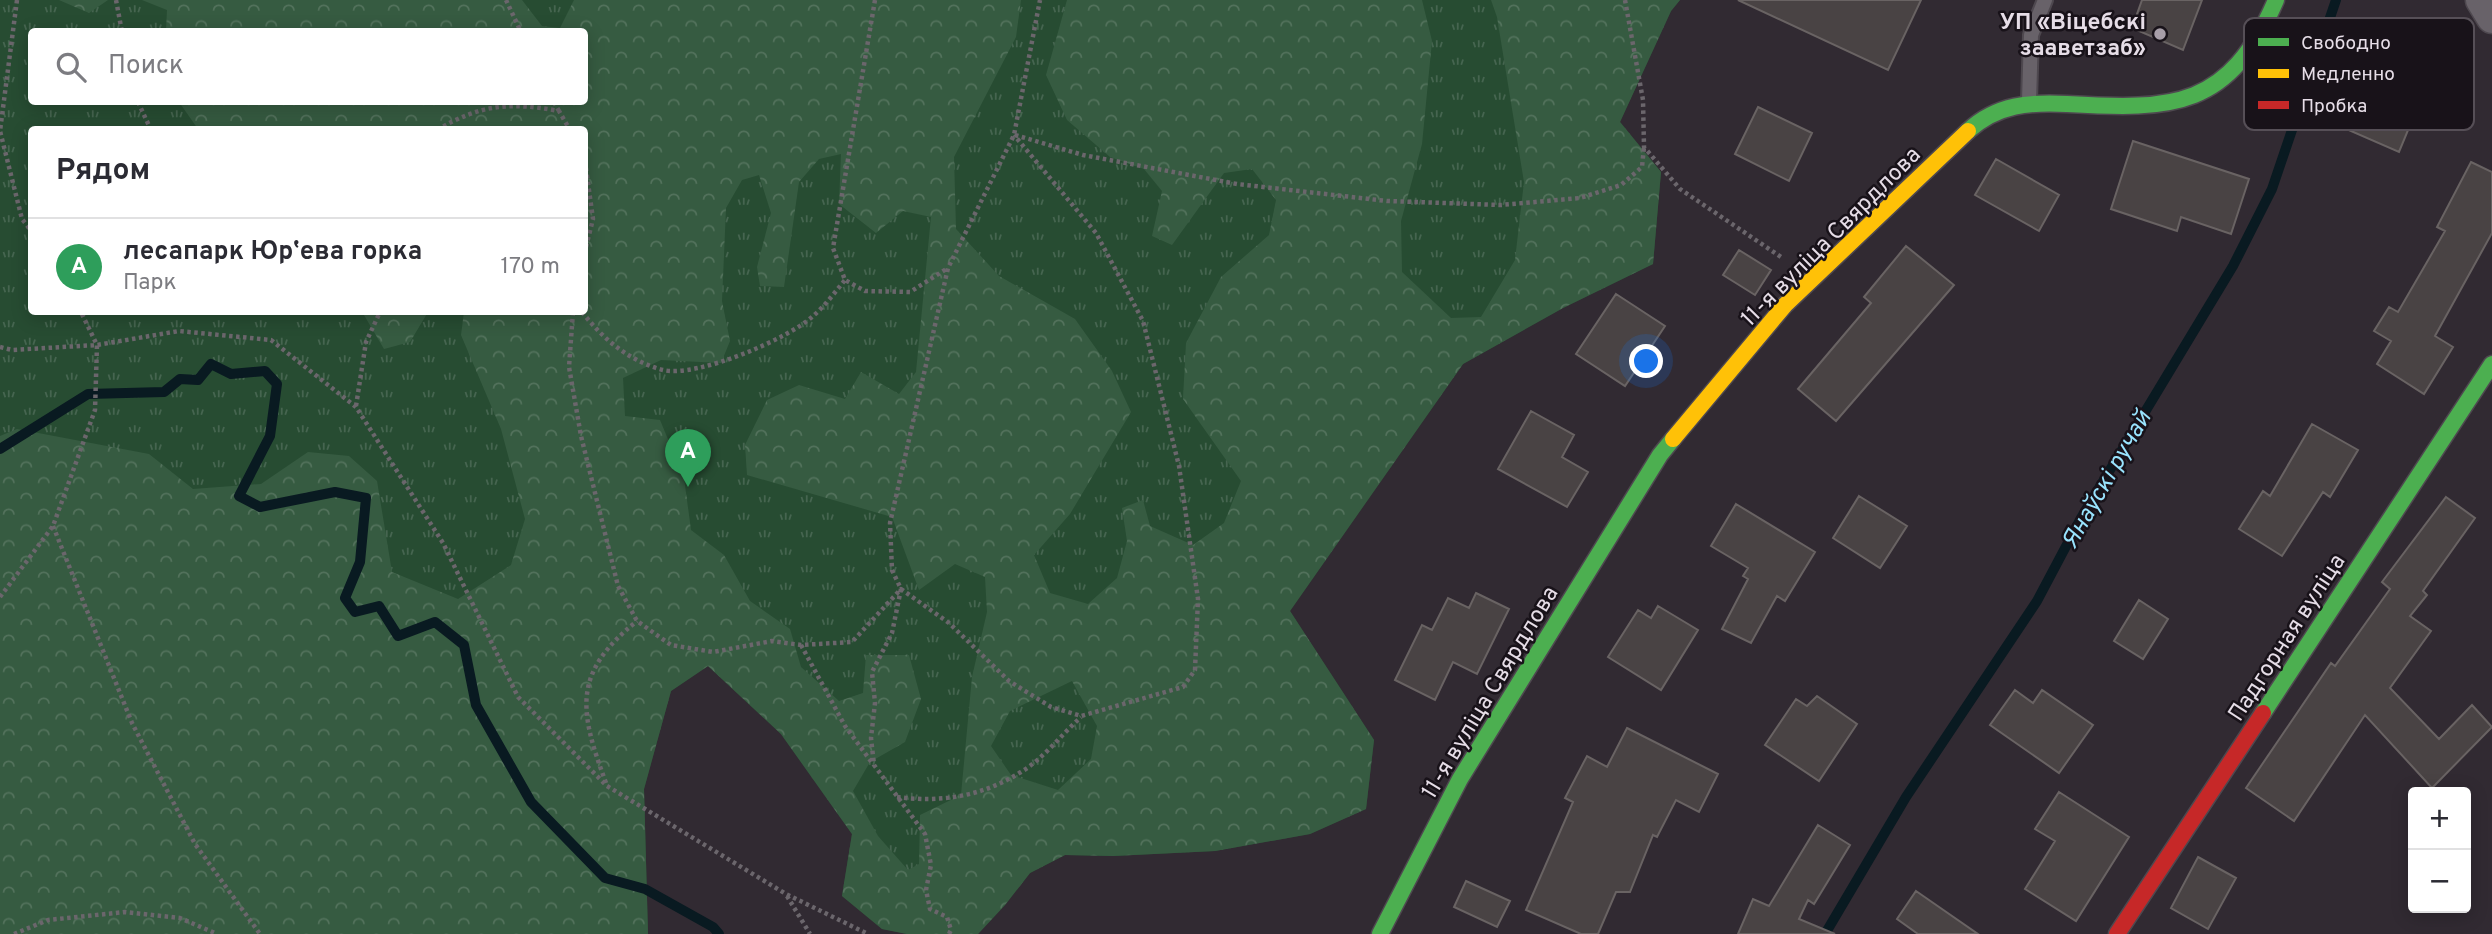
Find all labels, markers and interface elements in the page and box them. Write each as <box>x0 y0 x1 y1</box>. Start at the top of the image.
place label: УП «Віцебскі зааветзаб» <box>1999 9 2146 64</box>
legend <box>2244 18 2474 130</box>
marker: УП «Віцебскі зааветзаб» <box>2152 26 2168 42</box>
search box <box>28 28 588 105</box>
text: Свободно <box>2301 32 2391 56</box>
icon: search <box>52 48 90 86</box>
text: Поиск <box>108 50 184 83</box>
text: Медленно <box>2301 63 2395 87</box>
text: Пробка <box>2301 95 2367 119</box>
street label: 11-я вуліца Свярдлова <box>1736 142 1928 334</box>
text: Рядом <box>56 153 150 190</box>
text: лесапарк Юрʼева горка <box>123 236 422 269</box>
text: A <box>71 253 87 282</box>
text: 170 m <box>501 253 560 282</box>
text: Парк <box>123 269 177 298</box>
your location <box>1629 344 1663 378</box>
water label: Янаўскі ручай <box>2056 405 2160 554</box>
pin: A <box>665 429 711 487</box>
street label: Падгорная вуліца <box>2223 549 2353 728</box>
street label: 11-я вуліца Свярдлова <box>1416 582 1566 805</box>
map controls <box>2408 787 2471 913</box>
button: + <box>2408 787 2471 850</box>
button: − <box>2408 850 2471 913</box>

